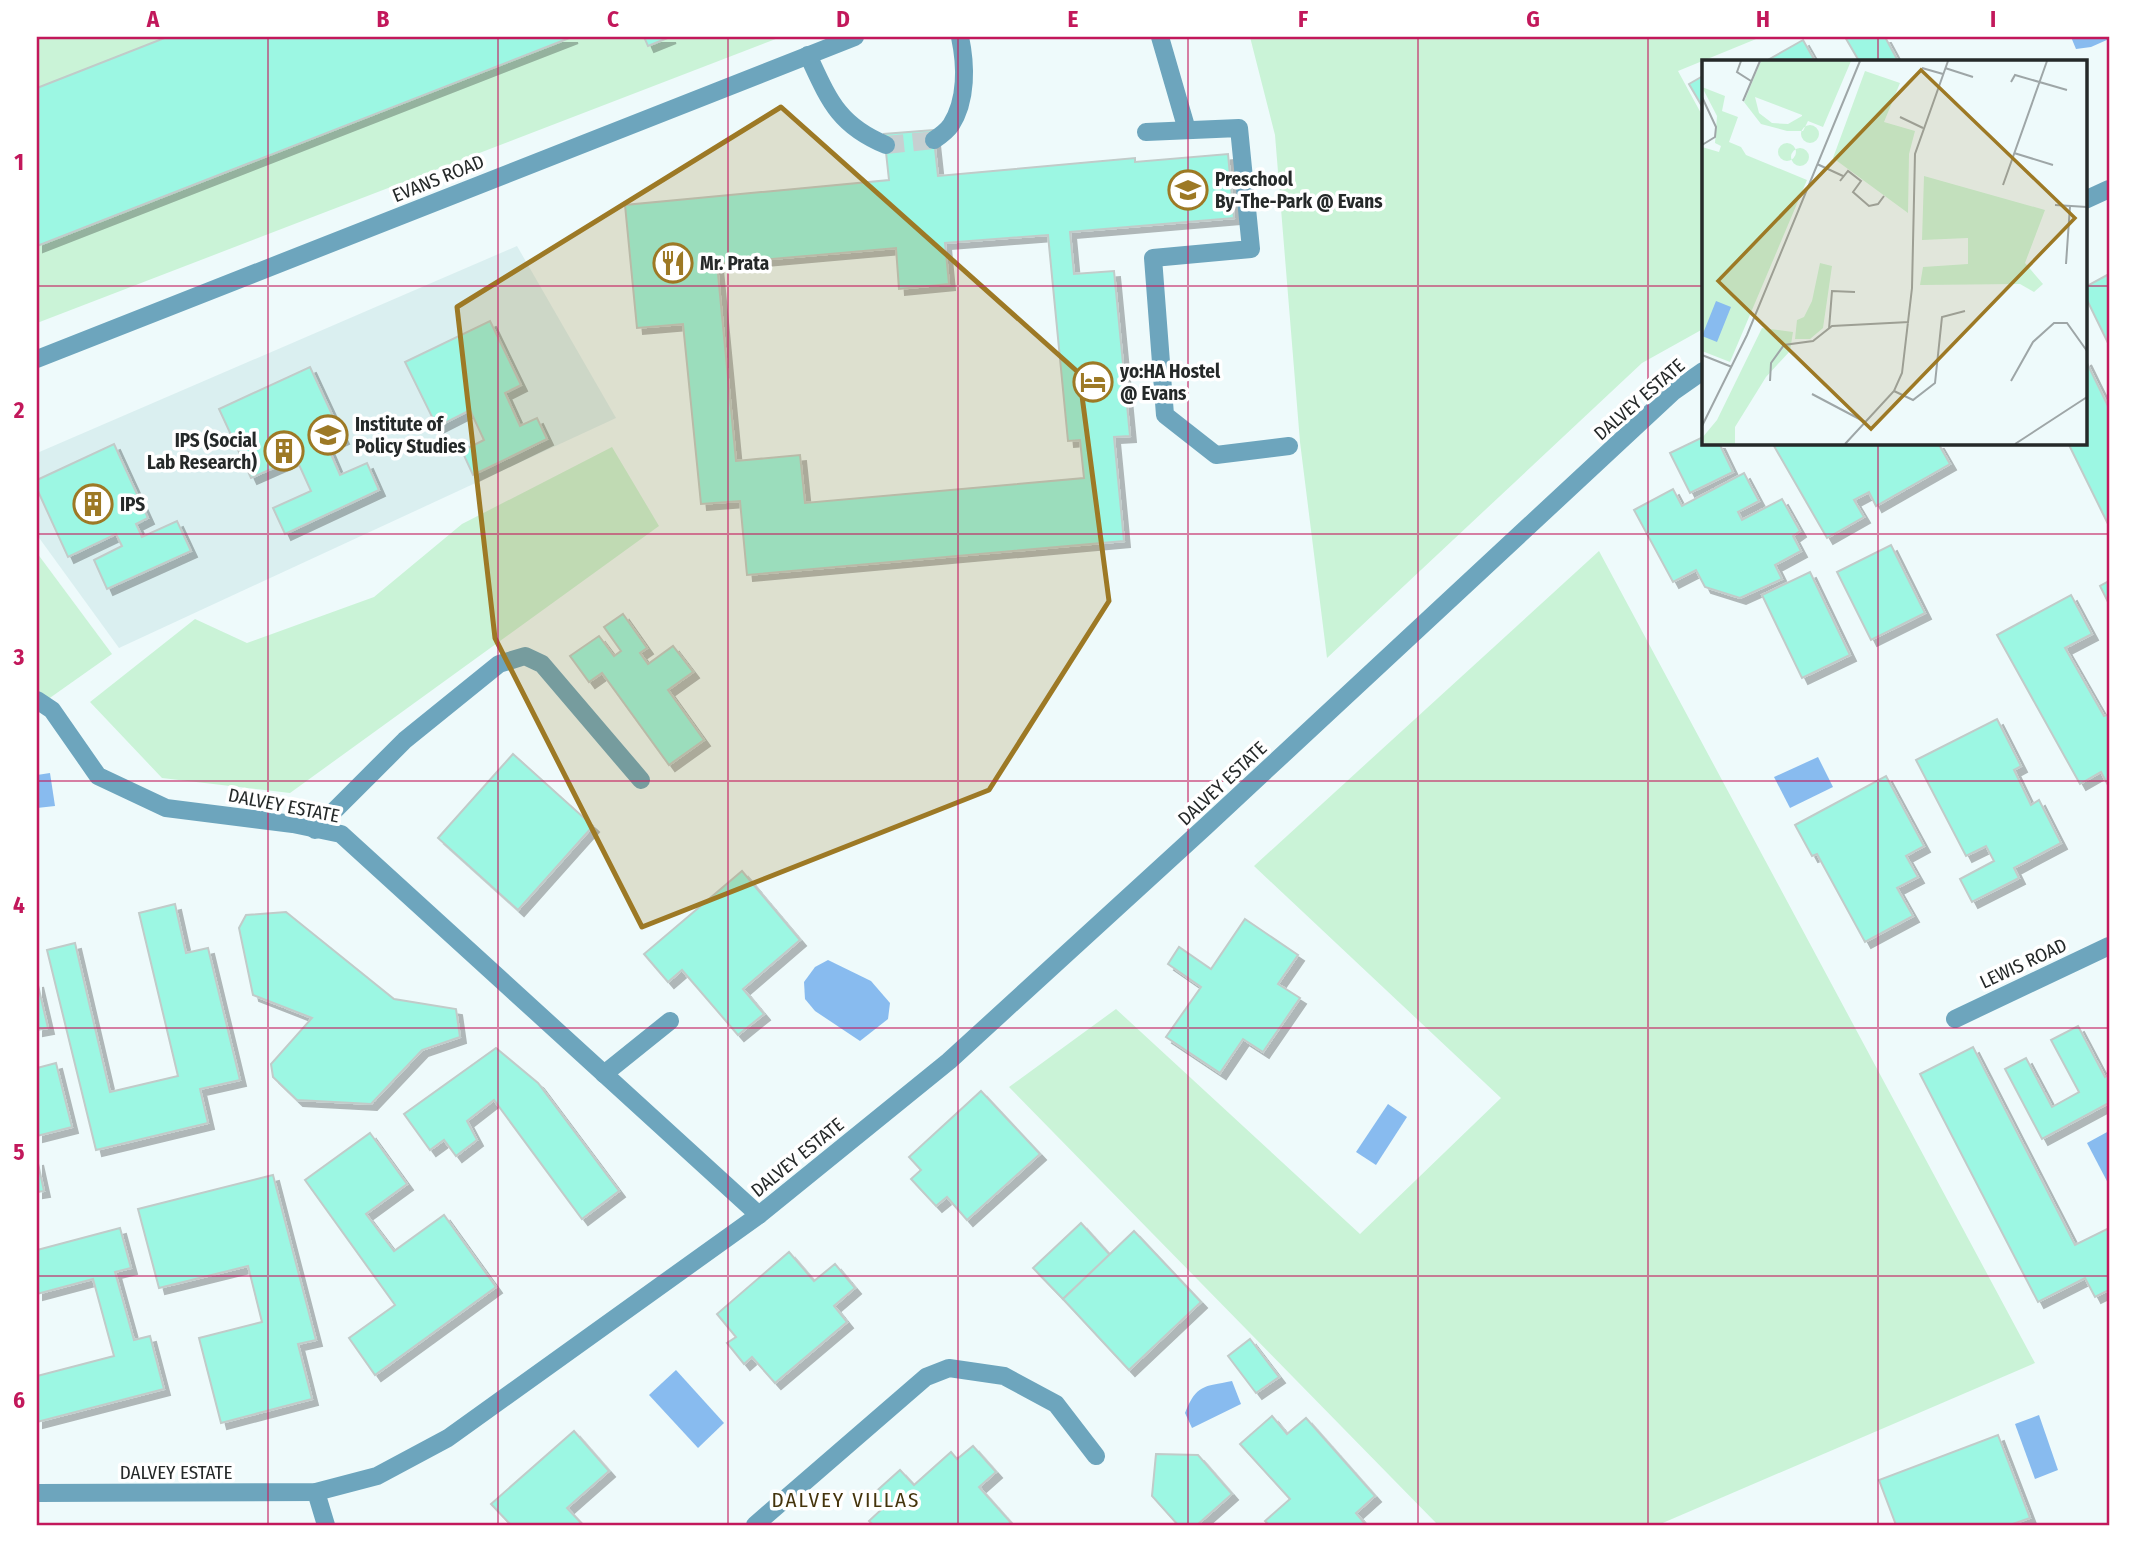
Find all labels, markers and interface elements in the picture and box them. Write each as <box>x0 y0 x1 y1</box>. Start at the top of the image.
text: A <box>146 5 160 33</box>
text: B <box>377 5 390 33</box>
text: C <box>607 5 619 33</box>
text: D <box>836 5 850 33</box>
text: E <box>1068 5 1079 33</box>
text: F <box>1298 5 1308 33</box>
text: G <box>1526 5 1540 33</box>
text: H <box>1756 5 1770 33</box>
text: I <box>1990 5 1996 33</box>
inset map <box>1702 60 2086 444</box>
text: 1 <box>14 148 24 176</box>
street label: EVANS ROAD <box>389 150 487 207</box>
place label: Preschool By-The-Park @ Evans <box>1215 168 1383 213</box>
school or university icon: Preschool By-The-Park @ Evans <box>1167 169 1209 211</box>
restaurant icon: Mr. Prata <box>652 242 694 284</box>
place label: Mr. Prata <box>700 252 769 275</box>
street label: DALVEY ESTATE <box>1589 354 1689 445</box>
place label: yo:HA Hostel @ Evans <box>1119 360 1221 405</box>
hotel icon: yo:HA Hostel @ Evans <box>1072 361 1114 403</box>
text: 2 <box>13 396 25 424</box>
place label: Institute of Policy Studies <box>355 413 467 458</box>
school or university icon: Institute of Policy Studies <box>307 414 349 456</box>
place label: IPS (Social Lab Research) <box>147 429 258 474</box>
building icon: IPS (Social Lab Research) <box>263 430 305 472</box>
building icon: IPS <box>72 483 114 525</box>
place label: IPS <box>120 493 145 516</box>
text: 3 <box>13 643 25 671</box>
street label: DALVEY ESTATE <box>1173 736 1271 830</box>
street label: DALVEY ESTATE <box>226 783 341 828</box>
text: 4 <box>13 891 25 919</box>
street label: LEWIS ROAD <box>1976 933 2070 994</box>
street label: DALVEY ESTATE <box>746 1113 848 1202</box>
text: 5 <box>13 1138 25 1166</box>
text: 6 <box>13 1386 25 1414</box>
street label: DALVEY ESTATE <box>120 1461 232 1484</box>
district label: DALVEY VILLAS <box>772 1487 920 1513</box>

